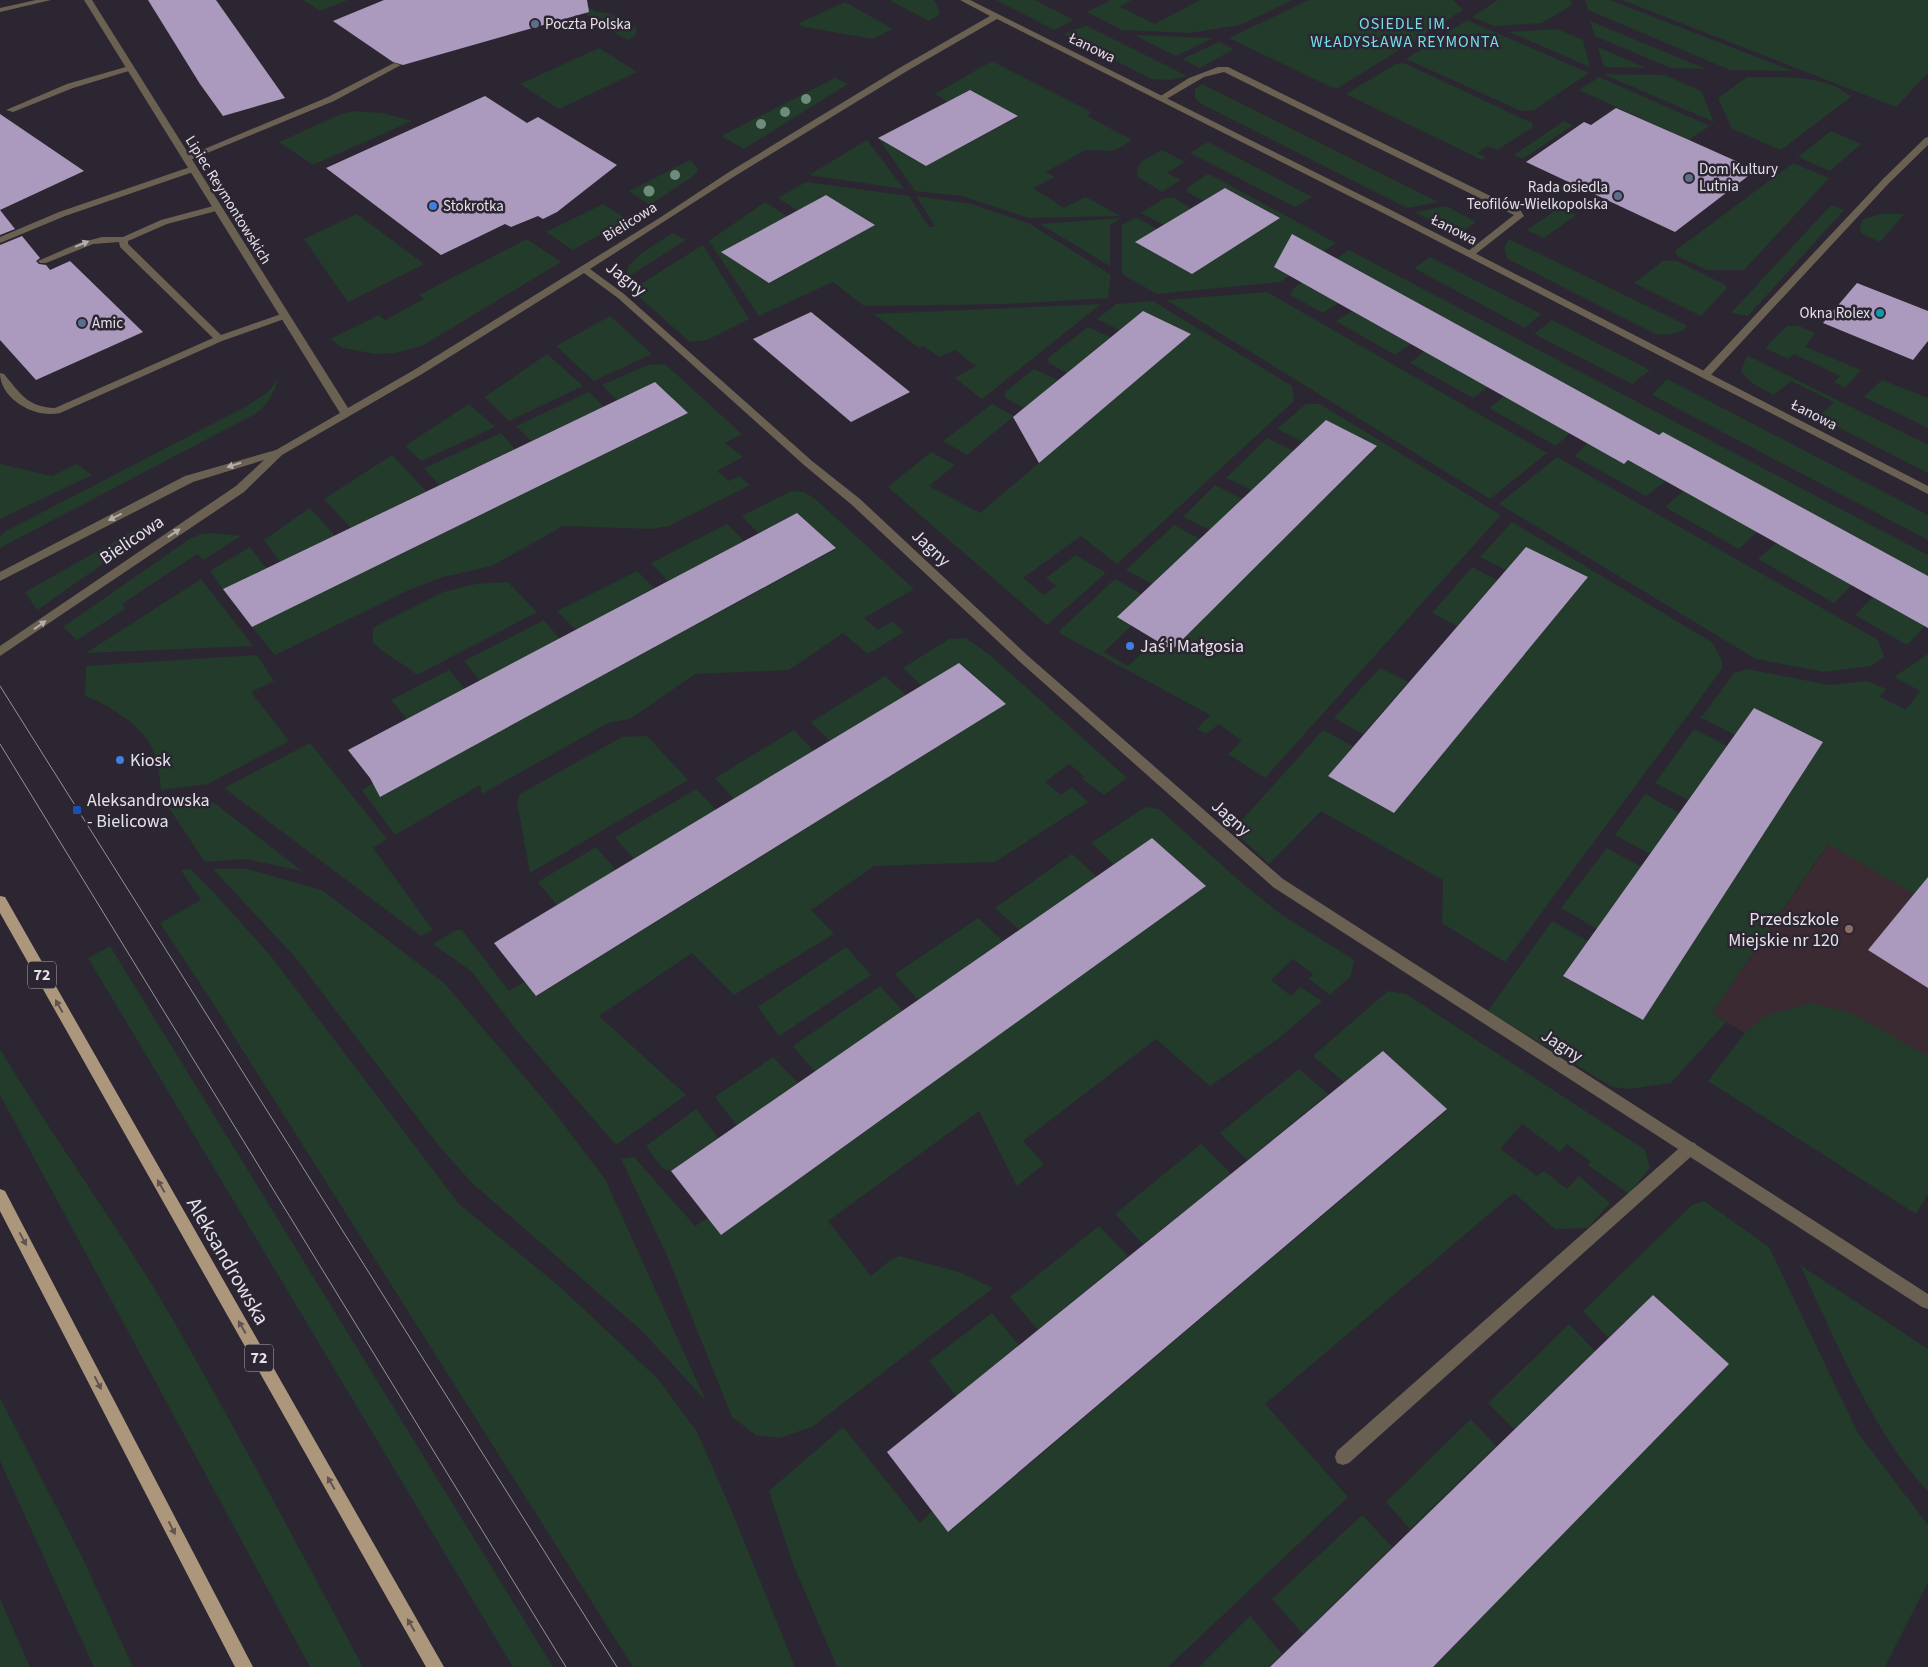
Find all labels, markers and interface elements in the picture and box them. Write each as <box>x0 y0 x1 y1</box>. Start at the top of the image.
district label: OSIEDLE IM. WŁADYSŁAWA REYMONTA <box>1310 13 1500 53</box>
place label: Poczta Polska <box>545 14 631 35</box>
marker: Poczta Polska <box>529 18 541 30</box>
street label: Łanowa <box>1064 27 1119 68</box>
street label: Lipiec Reymontowskich <box>180 132 276 268</box>
place label: Dom Kultury Lutnia <box>1699 159 1778 197</box>
marker: Dom Kultury Lutnia <box>1683 172 1695 184</box>
place label: Rada osiedla Teofilów-Wielkopolska <box>1467 177 1608 215</box>
marker: Rada osiedla Teofilów-Wielkopolska <box>1612 190 1624 202</box>
place label: Stokrotka <box>443 196 504 217</box>
street label: Bielicowa <box>599 197 661 247</box>
marker: Stokrotka <box>427 200 439 212</box>
street label: Łanowa <box>1426 209 1481 251</box>
one-way arrow <box>75 240 89 248</box>
street label: Jagny <box>601 255 652 303</box>
place label: Okna Rolex <box>1799 303 1870 324</box>
marker: Okna Rolex <box>1874 307 1886 319</box>
place label: Amic <box>92 313 123 334</box>
marker: Amic <box>76 317 88 329</box>
street label: Łanowa <box>1786 394 1841 436</box>
one-way arrow <box>227 462 242 470</box>
street label: Bielicowa <box>95 509 169 571</box>
one-way arrow <box>108 513 122 521</box>
street label: Jagny <box>906 524 956 573</box>
one-way arrow <box>167 528 181 537</box>
one-way arrow <box>34 620 47 630</box>
place label: Jaś i Małgosia <box>1140 634 1244 659</box>
marker: Jaś i Małgosia <box>1124 640 1136 652</box>
place label: Kiosk <box>130 748 171 773</box>
marker: Kiosk <box>114 754 126 766</box>
place label: Aleksandrowska - Bielicowa <box>87 788 210 834</box>
street label: Jagny <box>1206 794 1257 843</box>
marker: Aleksandrowska - Bielicowa <box>71 804 83 816</box>
place label: Przedszkole Miejskie nr 120 <box>1728 907 1839 953</box>
marker: Przedszkole Miejskie nr 120 <box>1843 923 1855 935</box>
road number: 72 <box>28 962 56 988</box>
one-way arrow <box>55 1000 64 1013</box>
street label: Jagny <box>1536 1023 1588 1069</box>
one-way arrow <box>157 1179 166 1192</box>
street label: Aleksandrowska <box>179 1192 277 1330</box>
one-way arrow <box>19 1232 27 1246</box>
one-way arrow <box>237 1320 246 1334</box>
road number: 72 <box>245 1345 273 1372</box>
one-way arrow <box>94 1376 102 1391</box>
one-way arrow <box>326 1477 335 1490</box>
one-way arrow <box>168 1521 176 1535</box>
one-way arrow <box>407 1617 415 1632</box>

